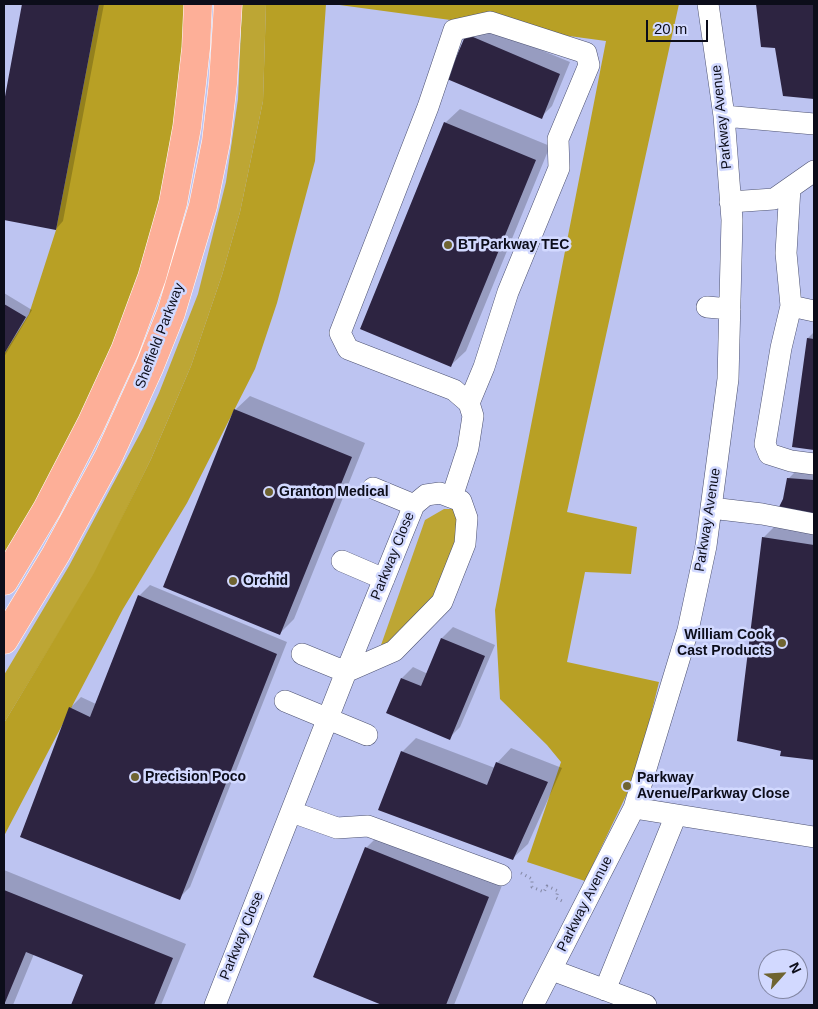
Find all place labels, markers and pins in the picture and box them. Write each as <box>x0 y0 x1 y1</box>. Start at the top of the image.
place label: BT Parkway TEC <box>458 237 569 253</box>
marker: BT Parkway TEC <box>442 239 454 251</box>
place label: Granton Medical <box>279 484 389 500</box>
marker: Granton Medical <box>263 486 275 498</box>
place label: Orchid <box>243 573 288 589</box>
marker: Orchid <box>227 575 239 587</box>
place label: William Cook Cast Products <box>677 627 772 660</box>
marker: William Cook Cast Products <box>776 637 788 649</box>
place label: Precision Poco <box>145 769 246 785</box>
place label: Parkway Avenue/Parkway Close <box>637 770 790 802</box>
marker: Precision Poco <box>129 771 141 783</box>
marker: Parkway Avenue/Parkway Close <box>621 780 633 792</box>

